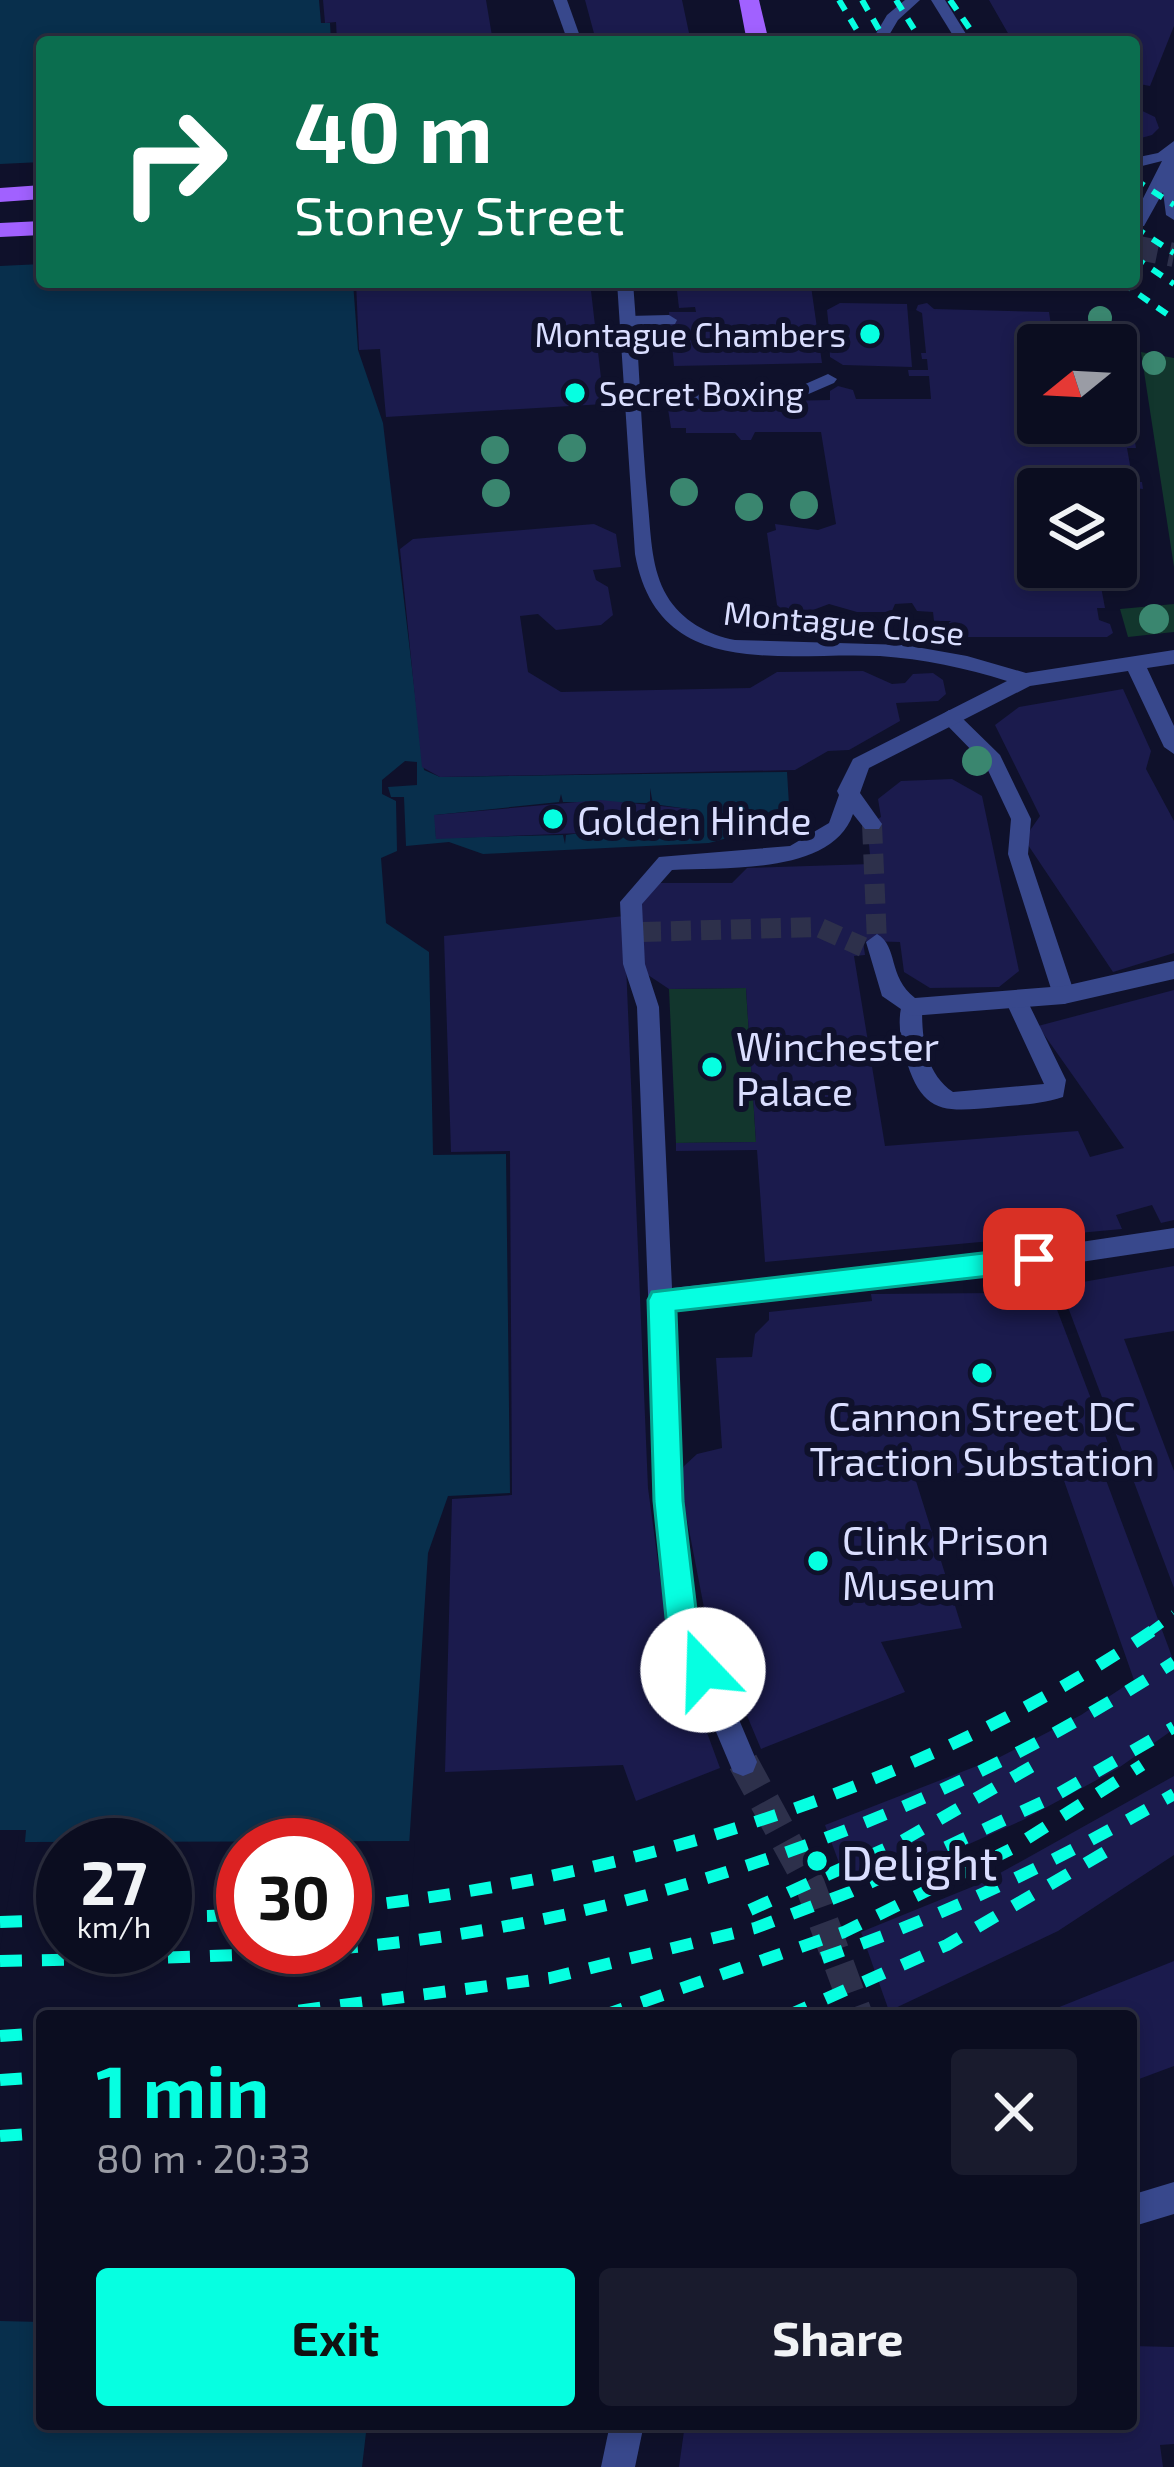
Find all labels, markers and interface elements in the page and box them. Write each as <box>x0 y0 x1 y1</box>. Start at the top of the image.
text: 40 m <box>294 79 493 180</box>
icon: right <box>96 84 252 240</box>
text: Stoney Street <box>294 181 625 246</box>
place label: Montague Chambers <box>535 314 846 354</box>
marker: Montague Chambers <box>857 321 883 347</box>
north arrow <box>1017 324 1137 444</box>
map controls <box>1017 324 1137 588</box>
place label: Secret Boxing <box>599 373 804 413</box>
marker: Secret Boxing <box>562 380 588 406</box>
button: layers <box>1017 468 1137 588</box>
street label: Montague Close <box>722 592 966 652</box>
place label: Golden Hinde <box>577 796 812 843</box>
marker: Golden Hinde <box>540 806 566 832</box>
place label: Winchester Palace <box>736 1022 939 1114</box>
marker: Winchester Palace <box>699 1054 725 1080</box>
pin <box>983 1208 1085 1310</box>
icon: arrive <box>1001 1226 1067 1292</box>
marker: Cannon Street DC Traction Substation <box>969 1360 995 1386</box>
place label: Cannon Street DC Traction Substation <box>810 1392 1154 1484</box>
place label: Clink Prison Museum <box>842 1516 1049 1608</box>
marker: Clink Prison Museum <box>805 1548 831 1574</box>
position arrow <box>640 1607 766 1733</box>
speed limit sign: 30 <box>216 1818 372 1974</box>
place label: Delight <box>841 1832 998 1890</box>
text: 27 <box>81 1845 147 1917</box>
marker: Delight <box>804 1848 830 1874</box>
text: km/h <box>77 1908 151 1944</box>
text: 1 min <box>96 2046 269 2132</box>
button: close <box>951 2049 1077 2175</box>
text: 80 m · 20:33 <box>96 2134 311 2181</box>
button: Exit <box>96 2268 575 2406</box>
button: Share <box>599 2268 1077 2406</box>

